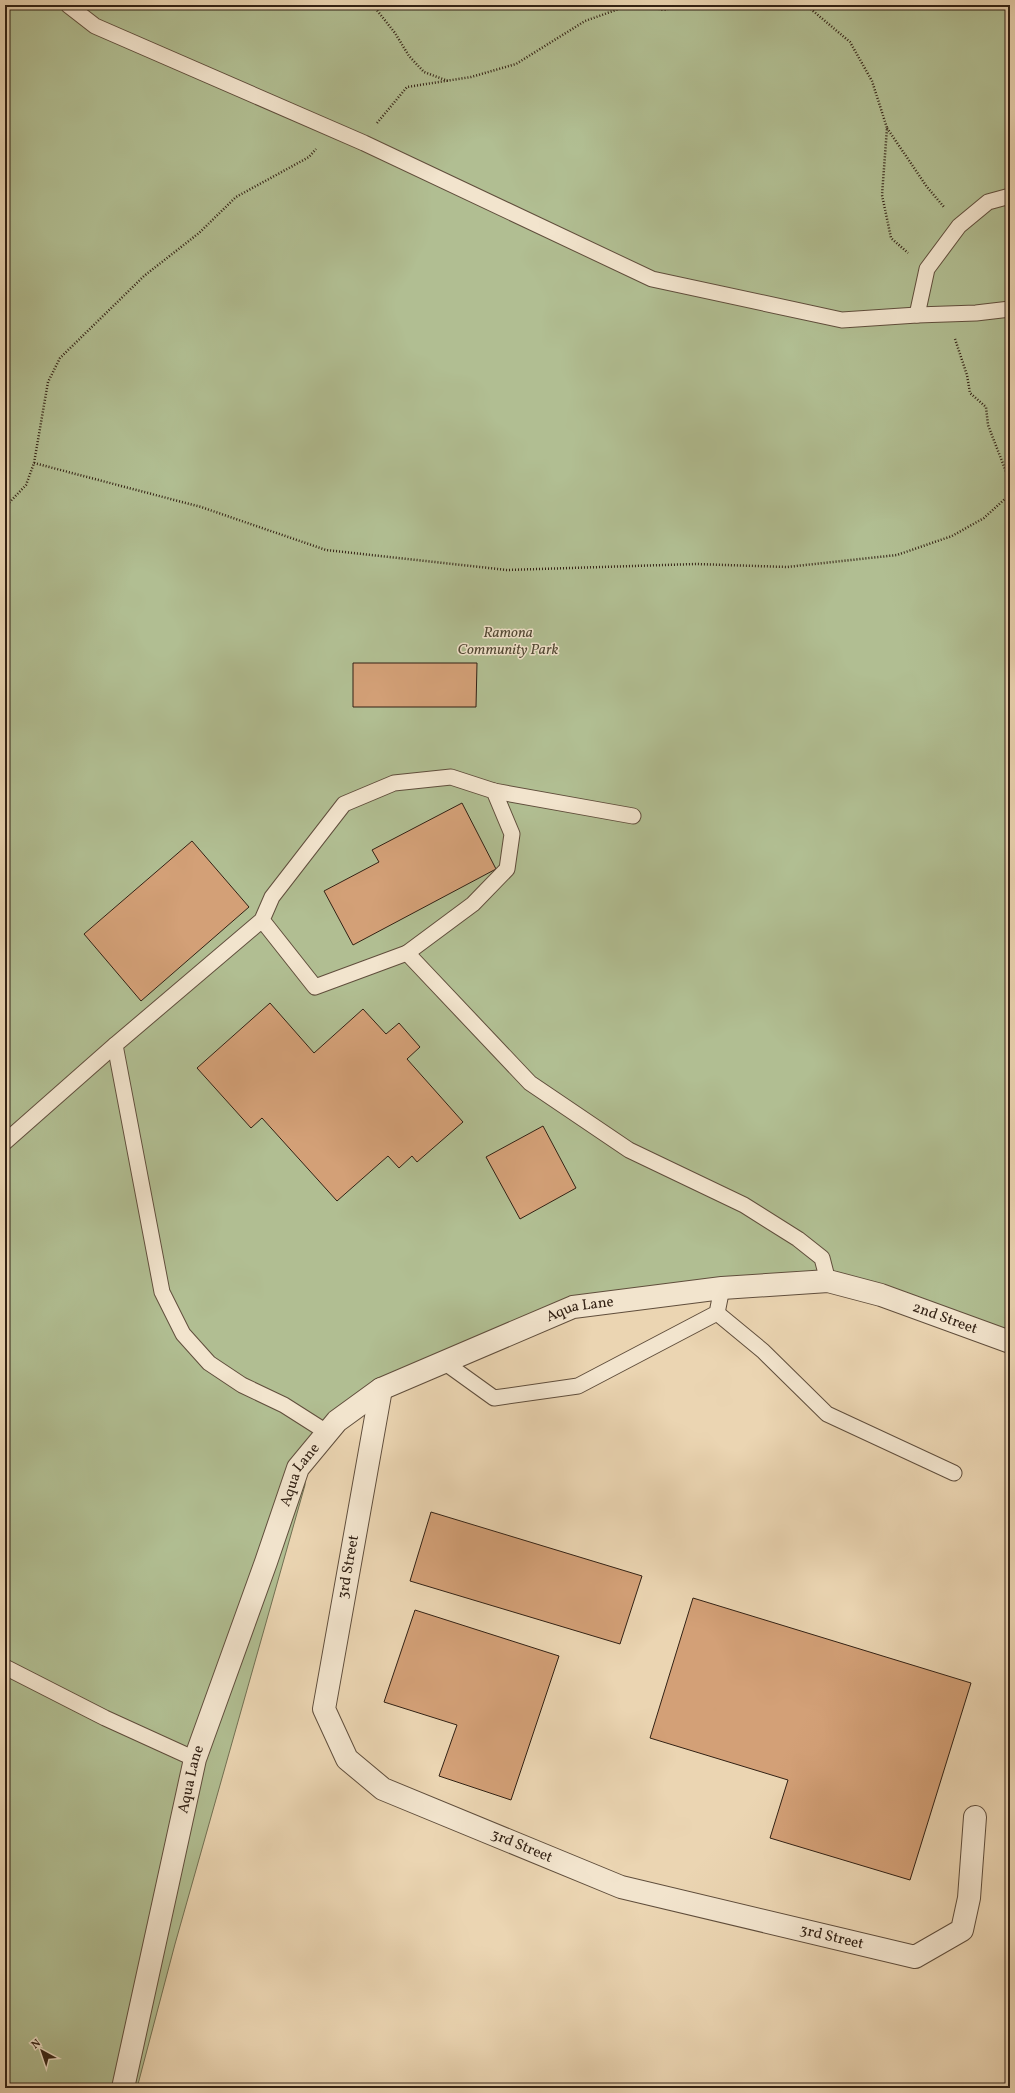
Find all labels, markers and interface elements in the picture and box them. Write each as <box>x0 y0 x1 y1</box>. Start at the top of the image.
park label: Ramona Community Park <box>457 623 559 661</box>
street label: Aqua Lane <box>543 1291 615 1328</box>
street label: 2nd Street <box>909 1297 980 1340</box>
street label: Aqua Lane <box>275 1439 325 1509</box>
street label: 3rd Street <box>333 1533 365 1601</box>
street label: Aqua Lane <box>173 1742 210 1815</box>
street label: 3rd Street <box>488 1824 556 1868</box>
street label: 3rd Street <box>798 1919 866 1955</box>
north arrow <box>22 2031 62 2071</box>
text: N <box>29 2036 44 2053</box>

